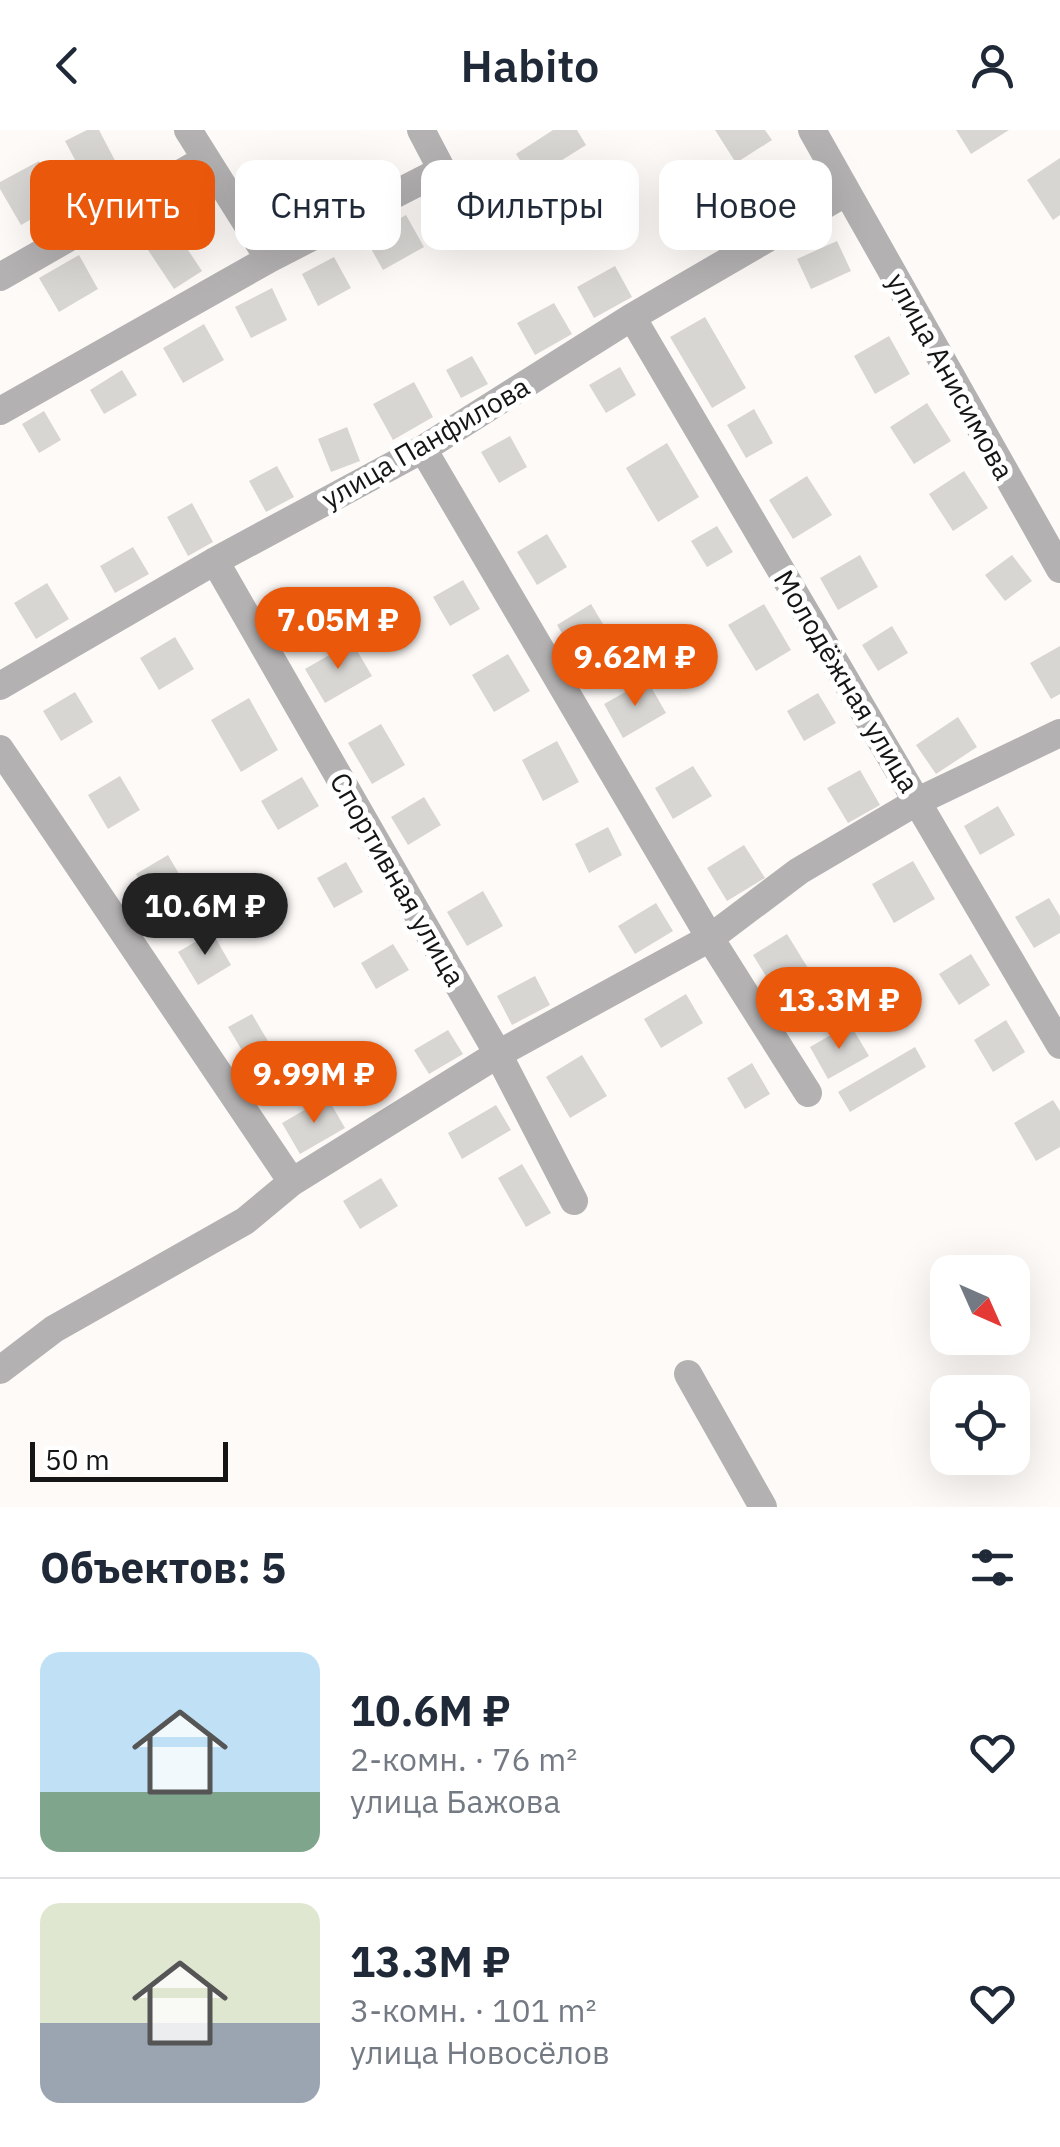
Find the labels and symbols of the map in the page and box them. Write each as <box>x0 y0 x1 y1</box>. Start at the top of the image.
street label: улица Анисимова <box>879 266 1023 486</box>
street label: улица Панфилова <box>314 367 536 517</box>
street label: Молодёжная улица <box>766 563 928 799</box>
pin: 7.05M ₽ <box>246 587 430 672</box>
pin: 9.62M ₽ <box>543 624 727 709</box>
street label: Спортивная улица <box>322 765 474 993</box>
pin: 10.6M ₽ <box>113 873 297 958</box>
pin: 13.3M ₽ <box>747 967 931 1052</box>
pin: 9.99M ₽ <box>222 1041 406 1126</box>
north arrow <box>930 1255 1030 1355</box>
scale bar <box>30 1437 228 1482</box>

